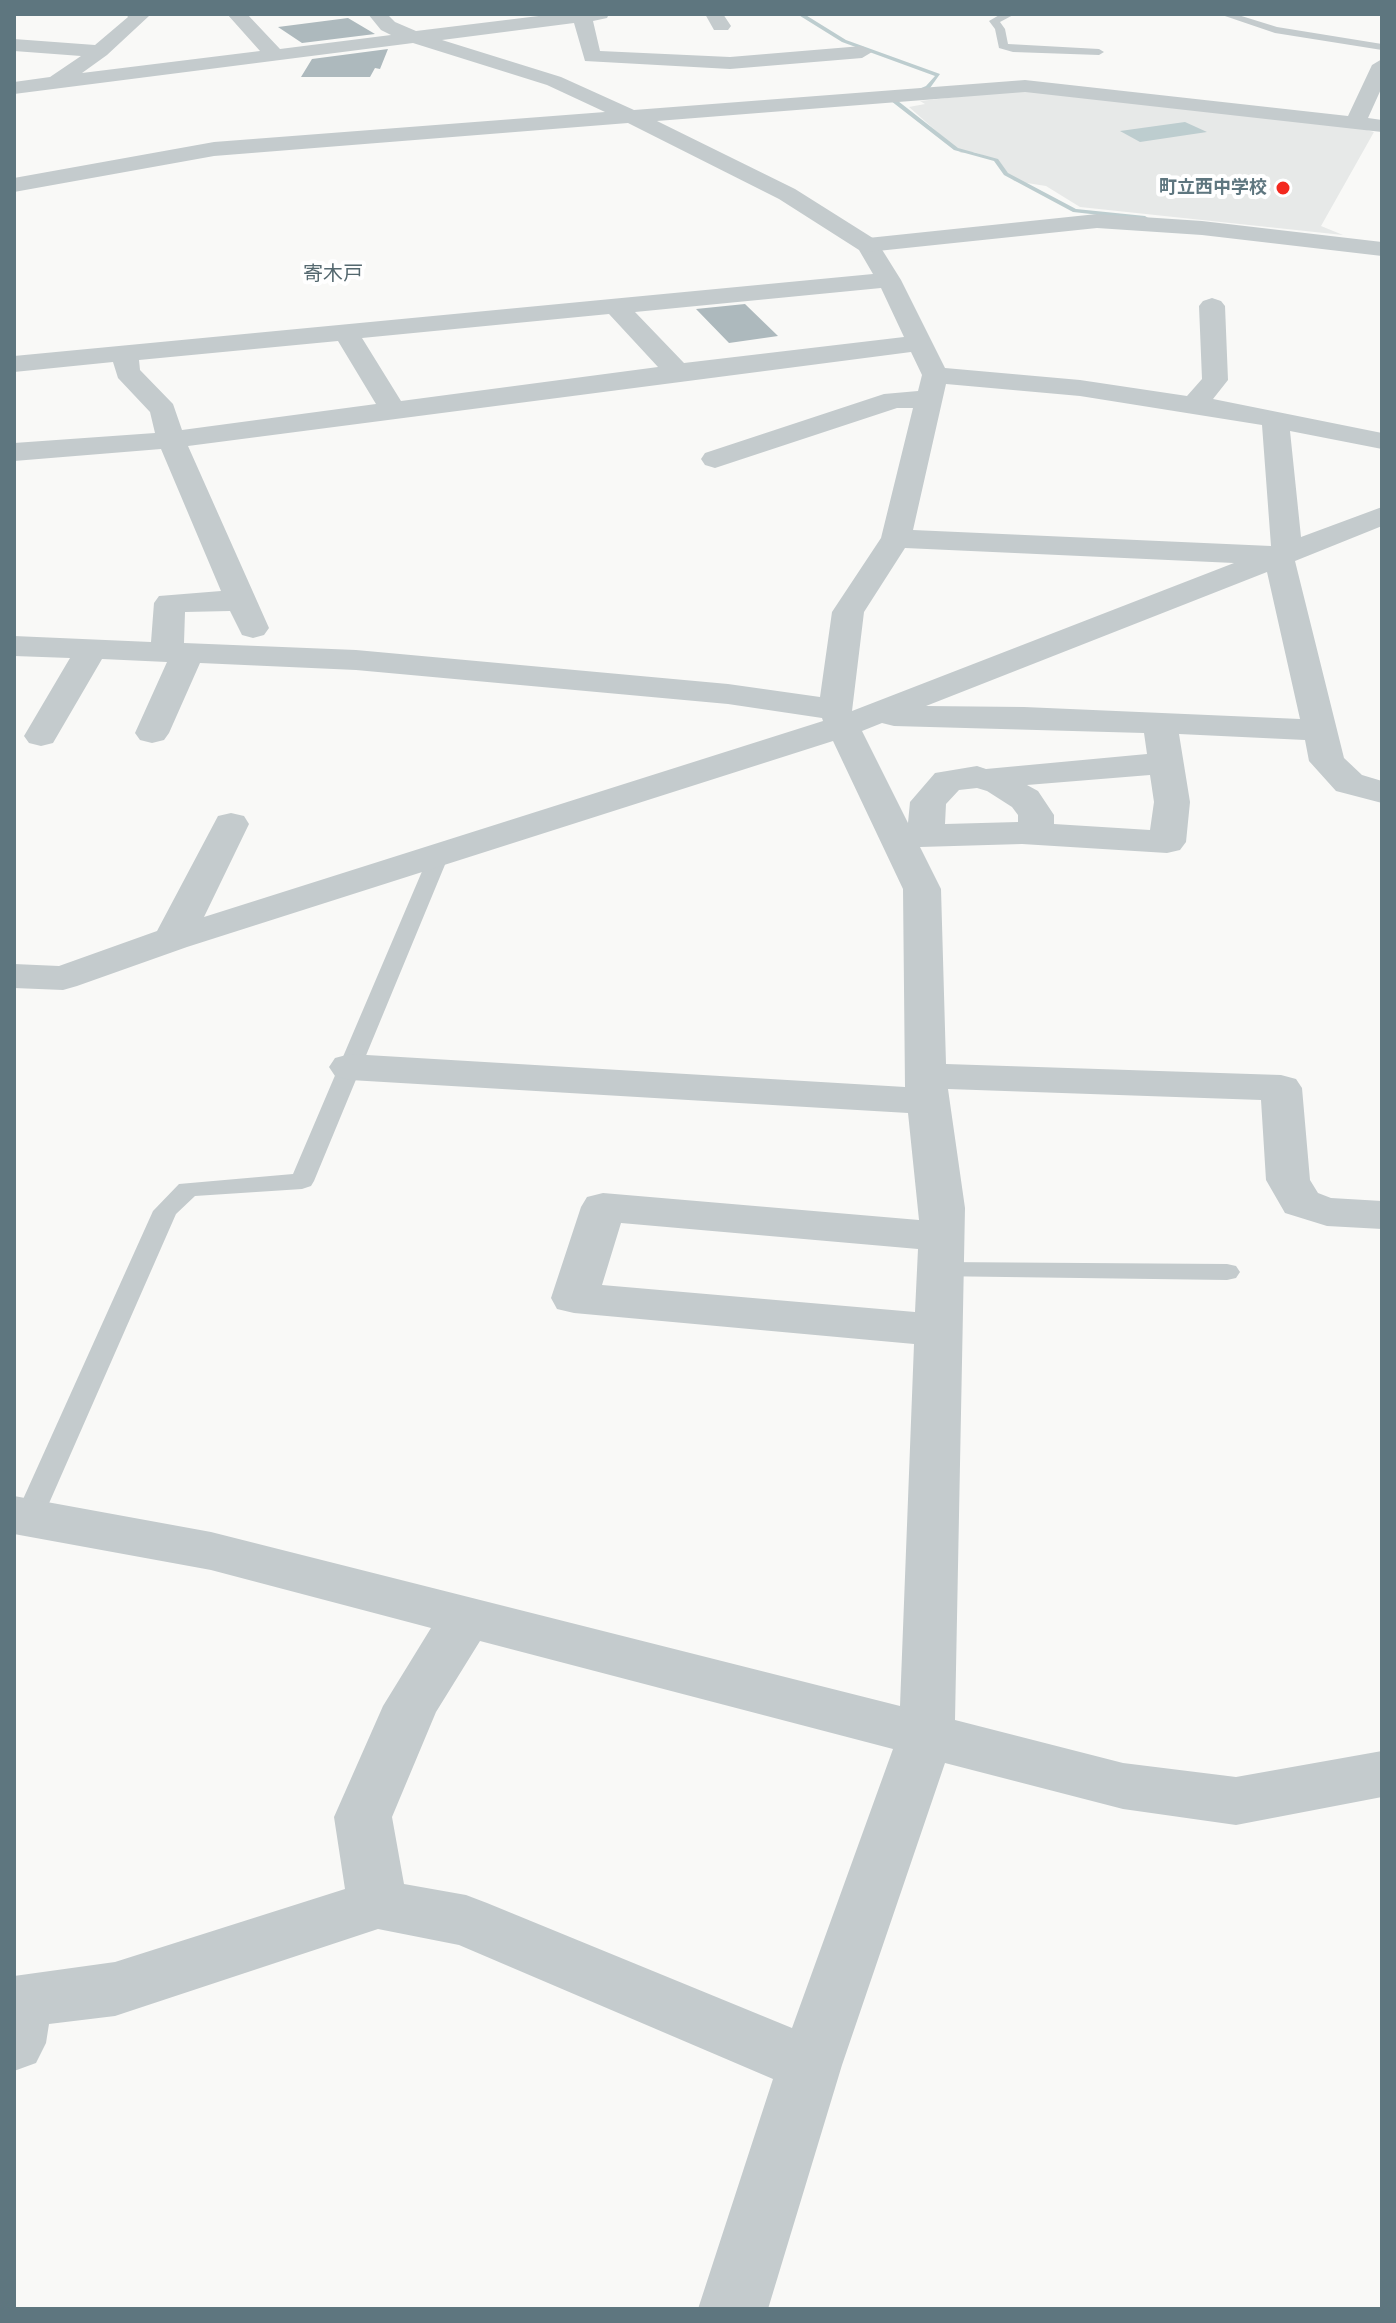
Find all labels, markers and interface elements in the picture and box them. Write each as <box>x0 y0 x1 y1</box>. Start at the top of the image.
place label: 町立西中学校 <box>1159 177 1267 199</box>
marker: 町立西中学校 <box>1274 179 1292 197</box>
district label: 寄木戸 <box>303 262 363 286</box>

